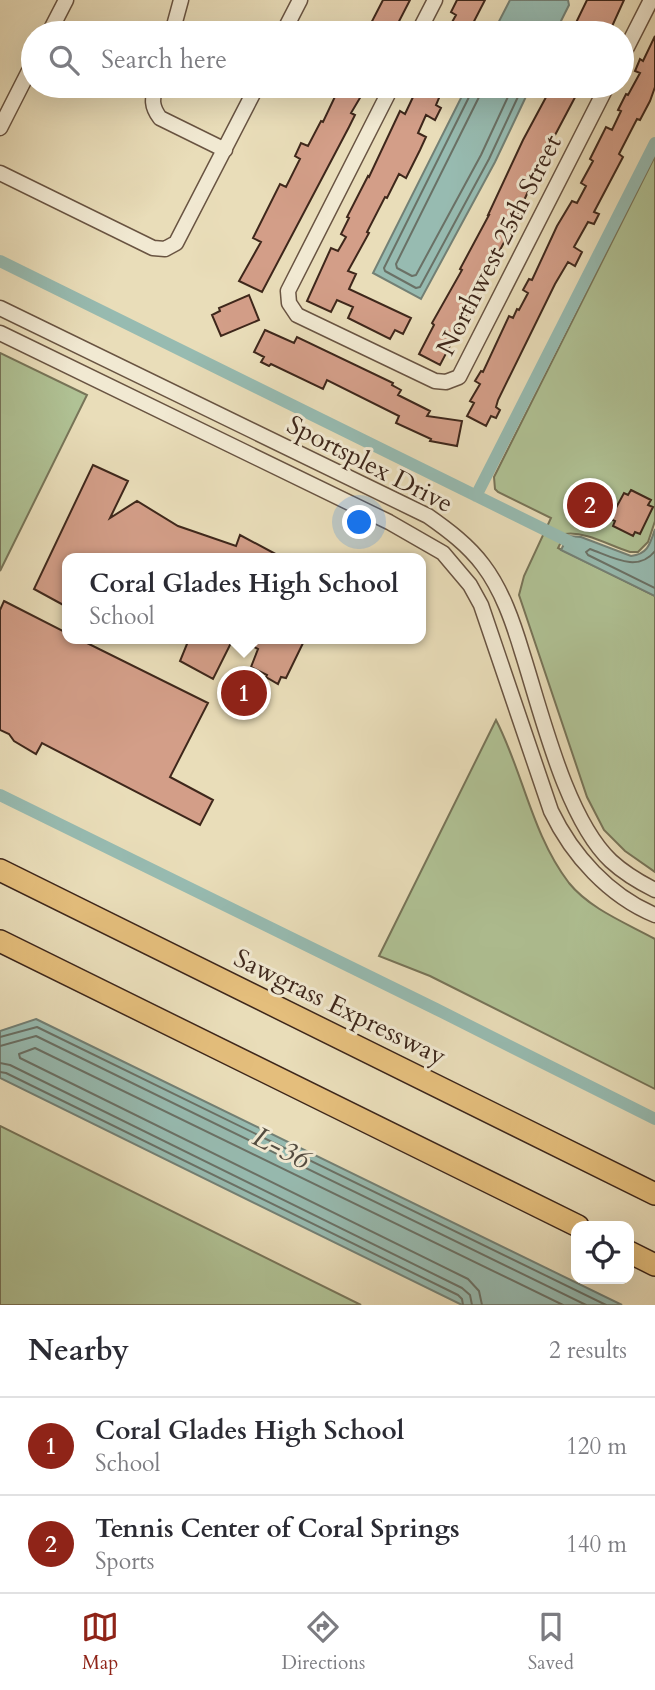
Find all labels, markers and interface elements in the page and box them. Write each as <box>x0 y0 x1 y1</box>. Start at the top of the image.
search box <box>21 21 634 98</box>
icon: search <box>45 41 83 79</box>
text: Search here <box>101 42 227 77</box>
street label: Northwest 25th Street <box>428 129 570 361</box>
street label: Sportsplex Drive <box>281 407 459 521</box>
pin: 2 <box>567 479 613 531</box>
your location <box>342 505 376 539</box>
popup <box>62 553 426 644</box>
text: Coral Glades High School <box>89 566 399 601</box>
text: School <box>89 601 155 632</box>
pin: 1 <box>221 667 267 719</box>
street label: Sawgrass Expressway <box>228 940 452 1074</box>
water label: L-36 <box>246 1118 318 1180</box>
map controls <box>571 1221 634 1284</box>
button: locate <box>571 1221 634 1284</box>
text: Nearby <box>28 1330 129 1371</box>
text: 2 results <box>549 1335 627 1366</box>
text: Coral Glades High School <box>95 1413 404 1448</box>
text: 1 <box>45 1431 57 1462</box>
text: 120 m <box>566 1431 627 1462</box>
text: School <box>95 1448 160 1479</box>
text: Tennis Center of Coral Springs <box>95 1511 460 1546</box>
text: 2 <box>45 1529 57 1560</box>
text: 140 m <box>566 1529 627 1560</box>
text: Sports <box>95 1546 155 1577</box>
tab: Map <box>81 1608 119 1676</box>
tab: Directions <box>282 1608 365 1676</box>
tab: Saved <box>528 1608 574 1676</box>

